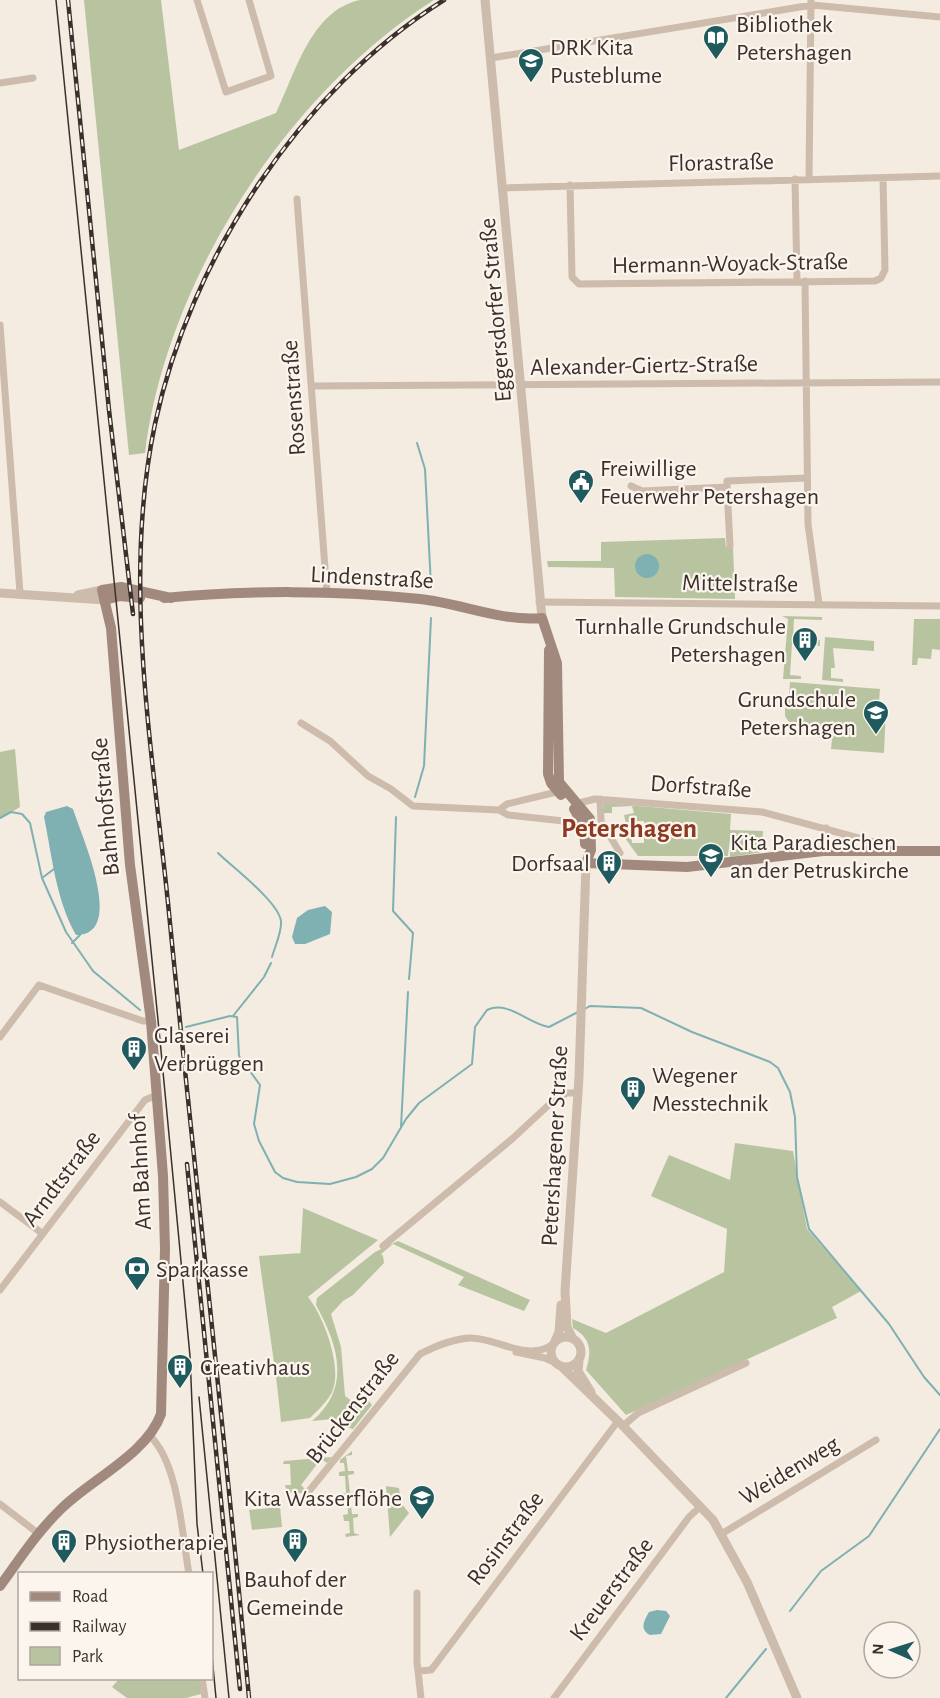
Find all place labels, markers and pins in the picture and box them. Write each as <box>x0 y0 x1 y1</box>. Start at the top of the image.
place label: Bibliothek Petershagen <box>736 13 852 65</box>
library icon: Bibliothek Petershagen <box>701 23 731 61</box>
place label: DRK Kita Pusteblume <box>550 36 662 88</box>
school or university icon: DRK Kita Pusteblume <box>516 46 546 84</box>
place label: Freiwillige Feuerwehr Petershagen <box>600 457 819 509</box>
public building icon: Freiwillige Feuerwehr Petershagen <box>566 467 596 505</box>
place label: Turnhalle Grundschule Petershagen <box>575 615 786 667</box>
building icon: Turnhalle Grundschule Petershagen <box>790 625 820 663</box>
place label: Grundschule Petershagen <box>738 688 856 740</box>
school or university icon: Grundschule Petershagen <box>861 698 891 736</box>
place label: Kita Paradieschen an der Petruskirche <box>730 831 909 883</box>
school or university icon: Kita Paradieschen an der Petruskirche <box>696 841 726 879</box>
building icon: Dorfsaal <box>594 848 624 886</box>
place label: Dorfsaal <box>511 852 590 876</box>
place label: Glaserei Verbrüggen <box>154 1024 264 1076</box>
building icon: Glaserei Verbrüggen <box>119 1034 149 1072</box>
place label: Wegener Messtechnik <box>652 1064 768 1116</box>
building icon: Wegener Messtechnik <box>618 1074 648 1112</box>
bank icon: Sparkasse <box>122 1254 152 1292</box>
place label: Sparkasse <box>156 1258 249 1282</box>
building icon: Creativhaus <box>165 1352 195 1390</box>
place label: Creativhaus <box>200 1356 310 1380</box>
school or university icon: Kita Wasserflöhe <box>407 1483 437 1521</box>
place label: Kita Wasserflöhe <box>244 1487 402 1511</box>
building icon: Bauhof der Gemeinde <box>280 1526 310 1564</box>
building icon: Physiotherapie <box>49 1527 79 1565</box>
place label: Physiotherapie <box>84 1531 224 1555</box>
place label: Bauhof der Gemeinde <box>244 1568 346 1620</box>

